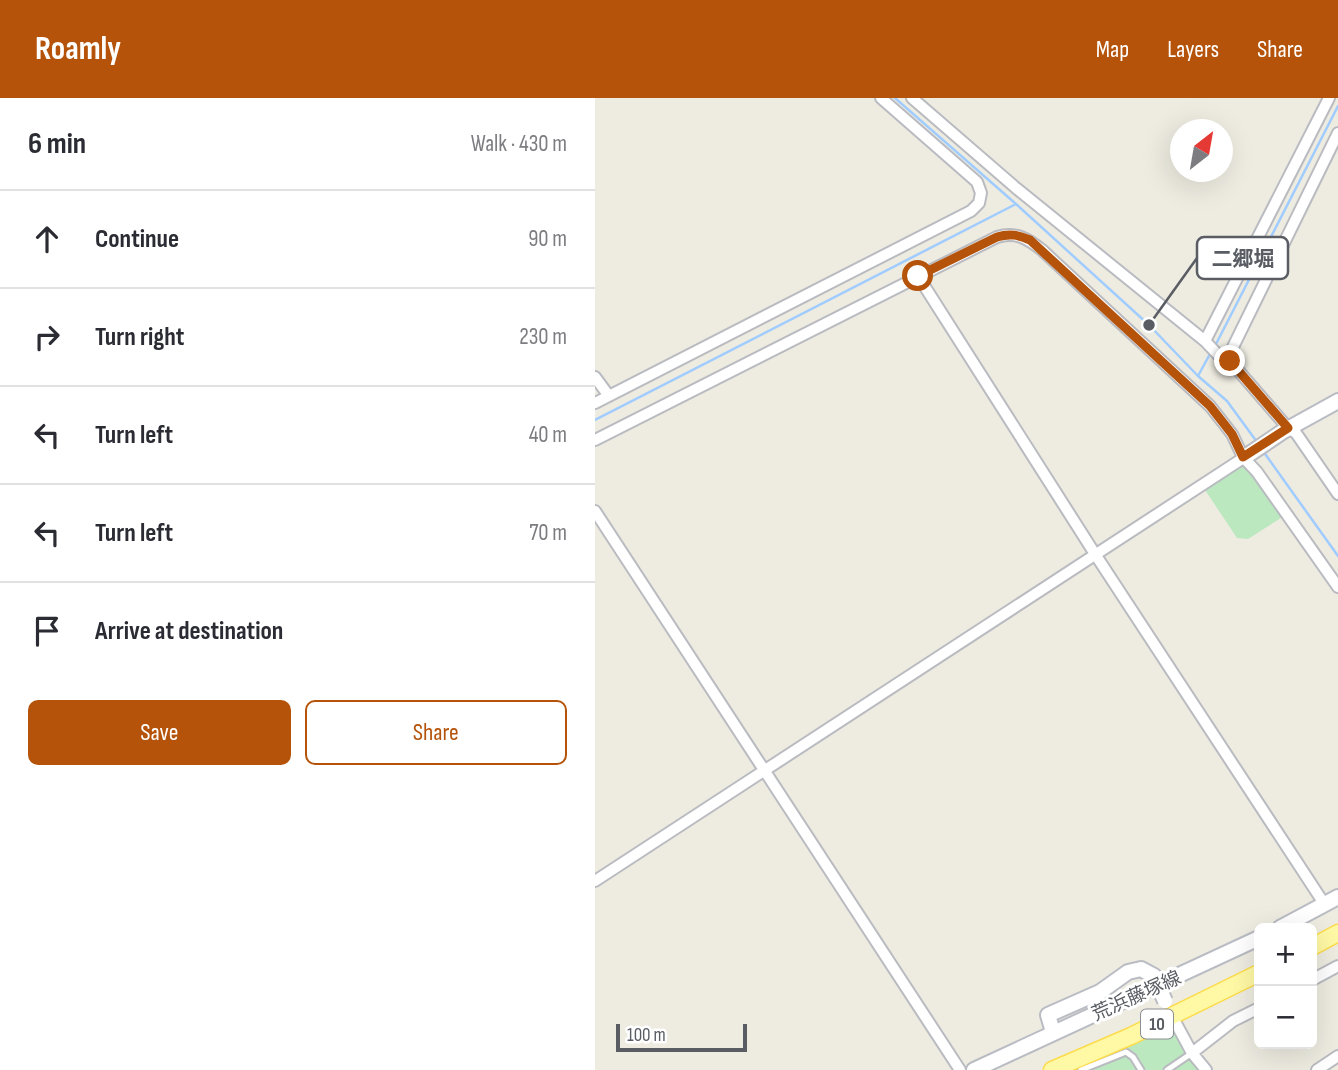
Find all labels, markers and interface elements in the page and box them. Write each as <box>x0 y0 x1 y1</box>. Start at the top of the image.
text: Roamly <box>35 29 121 69</box>
text: Map <box>1096 35 1129 64</box>
text: Layers <box>1167 35 1219 64</box>
text: Share <box>1257 35 1303 64</box>
north arrow <box>1170 119 1233 182</box>
text: 6 min <box>28 126 86 162</box>
text: Walk · 430 m <box>471 130 567 158</box>
icon: ahead <box>28 220 66 258</box>
text: Continue <box>95 224 179 255</box>
text: 90 m <box>528 225 567 253</box>
callout: 二郷堀 <box>1197 237 1288 279</box>
text: 二郷堀 <box>1212 247 1275 272</box>
route start <box>902 260 933 291</box>
icon: right <box>28 318 66 356</box>
text: Turn right <box>95 322 184 353</box>
text: 230 m <box>519 323 567 351</box>
route end <box>1214 345 1245 376</box>
icon: left <box>28 416 66 454</box>
text: Turn left <box>95 420 173 451</box>
text: 40 m <box>529 421 567 449</box>
icon: left <box>28 514 66 552</box>
text: Turn left <box>95 518 173 549</box>
text: 70 m <box>529 519 567 547</box>
icon: arrive <box>28 612 66 650</box>
text: Arrive at destination <box>95 616 283 647</box>
button: Save <box>28 700 291 765</box>
button: Share <box>305 700 567 765</box>
map controls <box>1254 923 1317 1049</box>
button: + <box>1254 923 1317 986</box>
street label: 荒浜藤塚線 <box>1089 967 1185 1026</box>
button: − <box>1254 986 1317 1049</box>
road number: 10 <box>1141 1009 1173 1038</box>
scale bar <box>616 1021 747 1053</box>
text: 100 m <box>627 1024 666 1047</box>

